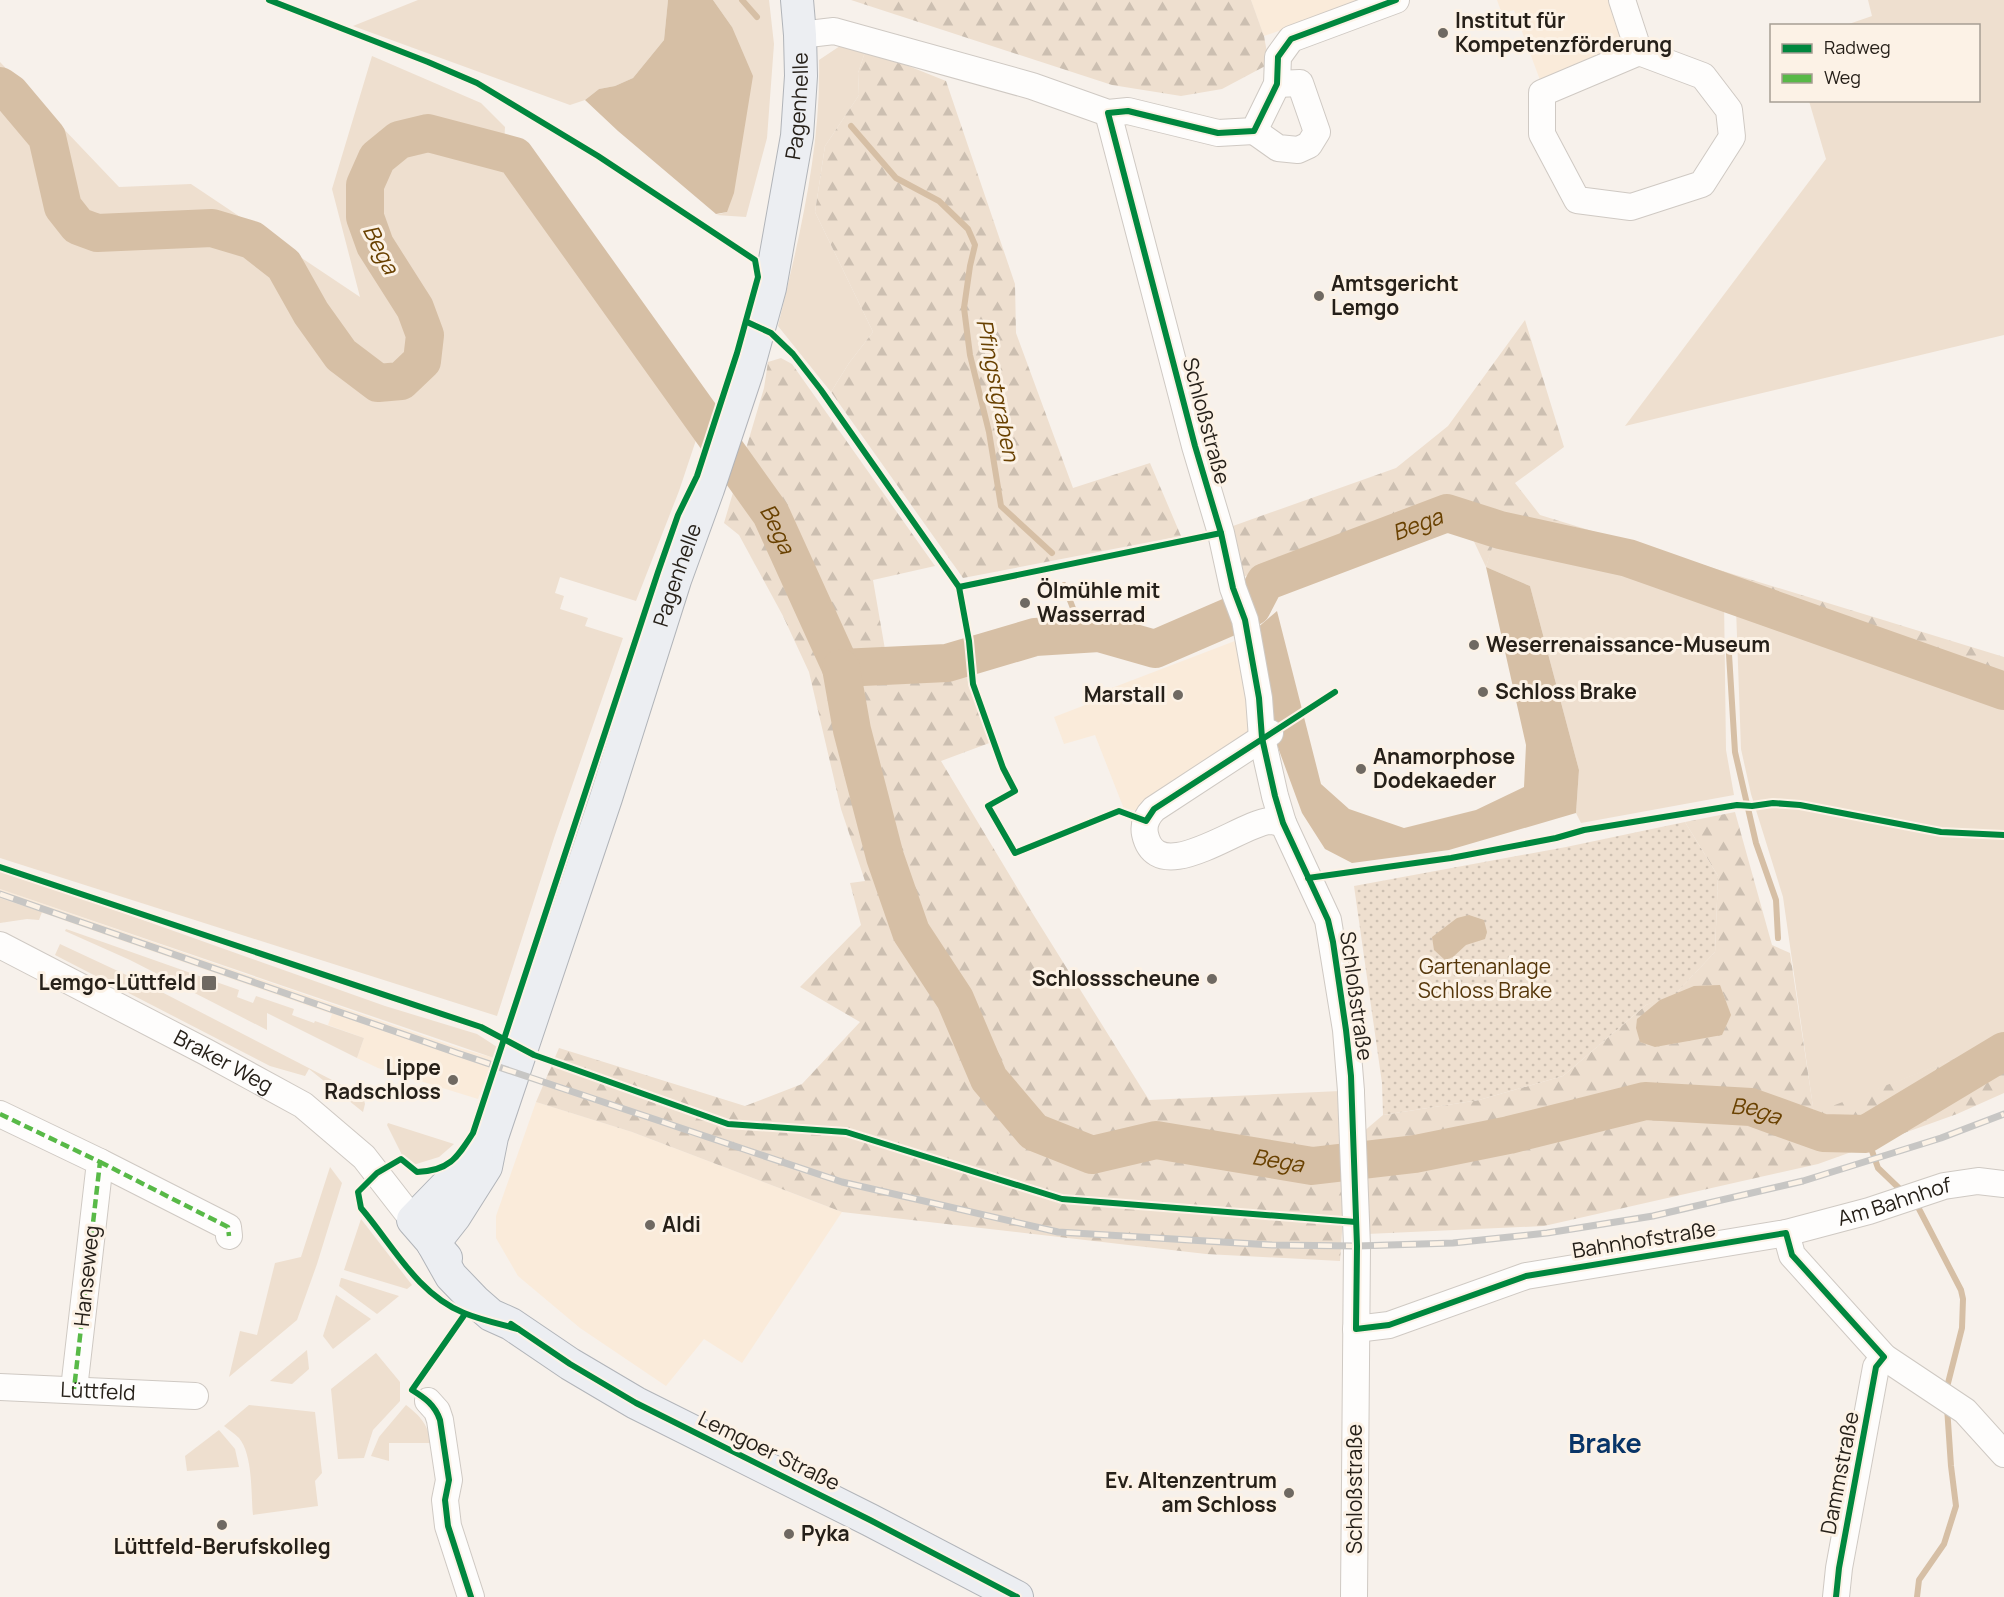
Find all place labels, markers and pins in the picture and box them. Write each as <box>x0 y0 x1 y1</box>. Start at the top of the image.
place label: Institut für Kompetenzförderung <box>1455 6 1672 58</box>
marker: Institut für Kompetenzförderung <box>1436 26 1450 40</box>
place label: Amtsgericht Lemgo <box>1331 269 1459 321</box>
marker: Amtsgericht Lemgo <box>1312 289 1326 303</box>
place label: Ölmühle mit Wasserrad <box>1037 576 1160 628</box>
marker: Ölmühle mit Wasserrad <box>1018 596 1032 610</box>
place label: Weserrenaissance-Museum <box>1486 630 1770 658</box>
marker: Weserrenaissance-Museum <box>1467 638 1481 652</box>
place label: Schloss Brake <box>1495 677 1637 705</box>
place label: Marstall <box>1084 680 1166 708</box>
marker: Schloss Brake <box>1476 685 1490 699</box>
marker: Marstall <box>1171 688 1185 702</box>
place label: Anamorphose Dodekaeder <box>1373 742 1515 794</box>
marker: Anamorphose Dodekaeder <box>1354 762 1368 776</box>
place label: Schlossscheune <box>1032 964 1200 992</box>
place label: Lemgo-Lüttfeld <box>39 968 196 996</box>
marker: Schlossscheune <box>1205 972 1219 986</box>
marker: Lemgo-Lüttfeld <box>200 974 218 992</box>
place label: Lippe Radschloss <box>324 1053 441 1105</box>
marker: Lippe Radschloss <box>446 1073 460 1087</box>
place label: Aldi <box>662 1210 701 1238</box>
marker: Aldi <box>643 1218 657 1232</box>
place label: Ev. Altenzentrum am Schloss <box>1105 1466 1277 1518</box>
marker: Ev. Altenzentrum am Schloss <box>1282 1486 1296 1500</box>
marker: Lüttfeld-Berufskolleg <box>215 1518 229 1532</box>
place label: Pyka <box>801 1519 850 1547</box>
marker: Pyka <box>782 1527 796 1541</box>
place label: Lüttfeld-Berufskolleg <box>113 1532 331 1560</box>

